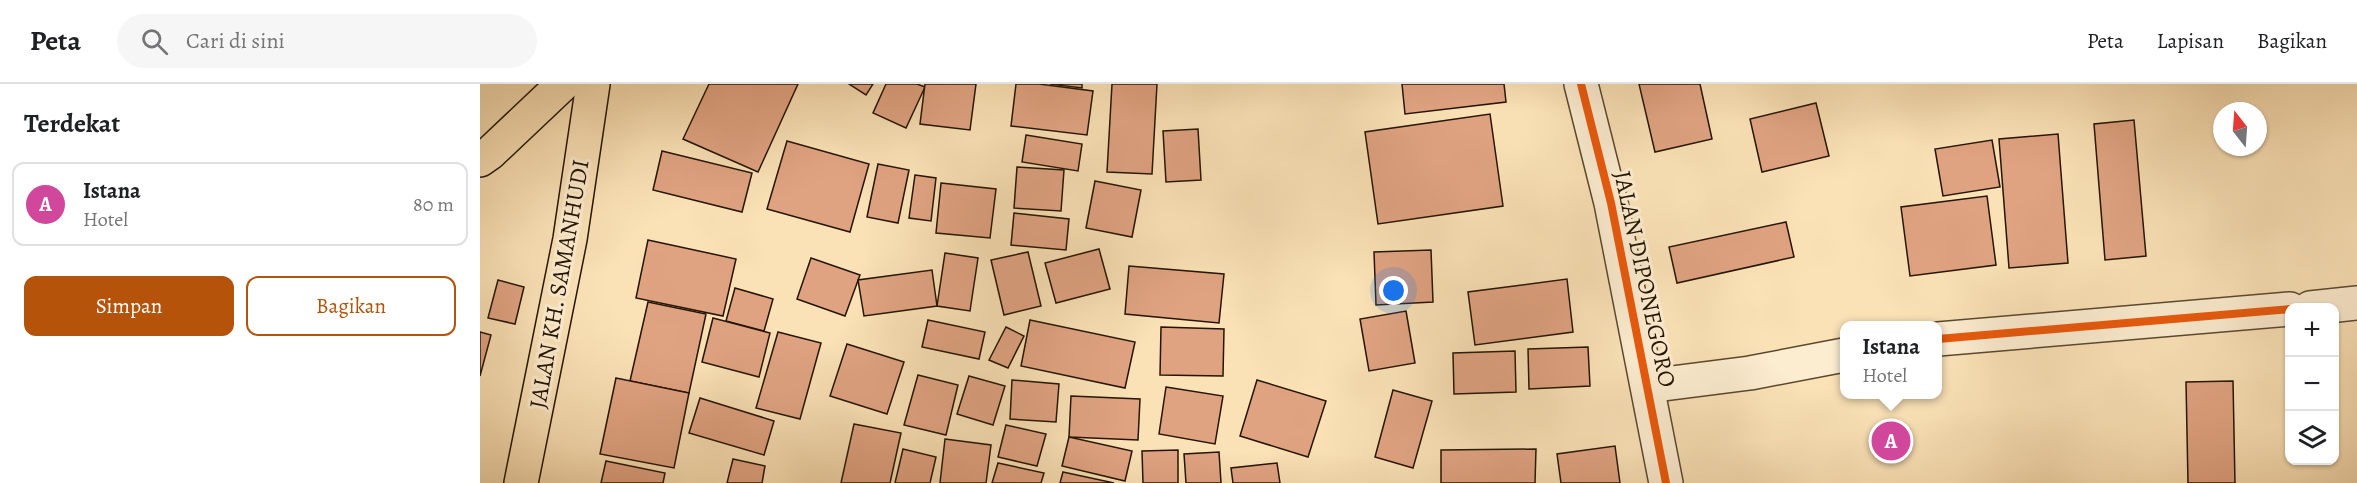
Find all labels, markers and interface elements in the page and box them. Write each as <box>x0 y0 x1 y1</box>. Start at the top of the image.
search box <box>117 14 537 68</box>
text: Peta <box>30 22 81 60</box>
icon: search <box>138 25 171 58</box>
text: Cari di sini <box>186 26 285 56</box>
text: Peta <box>2087 27 2124 55</box>
text: Lapisan <box>2157 27 2224 55</box>
text: Bagikan <box>2257 27 2327 55</box>
north arrow <box>2213 102 2267 156</box>
text: Terdekat <box>24 106 120 141</box>
street label: JALAN KH. SAMANHUDI <box>521 157 597 411</box>
street label: JALAN DIPONEGORO <box>1606 168 1684 390</box>
text: Istana <box>83 176 141 206</box>
text: A <box>39 191 52 218</box>
text: 80 m <box>413 191 454 218</box>
text: Hotel <box>83 206 128 233</box>
button: Simpan <box>24 276 234 336</box>
button: Bagikan <box>246 276 456 336</box>
your location <box>1379 276 1408 305</box>
map controls <box>2285 303 2339 465</box>
button: + <box>2285 303 2339 357</box>
popup <box>1840 321 1942 399</box>
text: Istana <box>1862 332 1920 362</box>
button: − <box>2285 357 2339 411</box>
text: Hotel <box>1862 362 1907 389</box>
button: layers <box>2285 411 2339 465</box>
pin: A <box>1872 418 1910 464</box>

